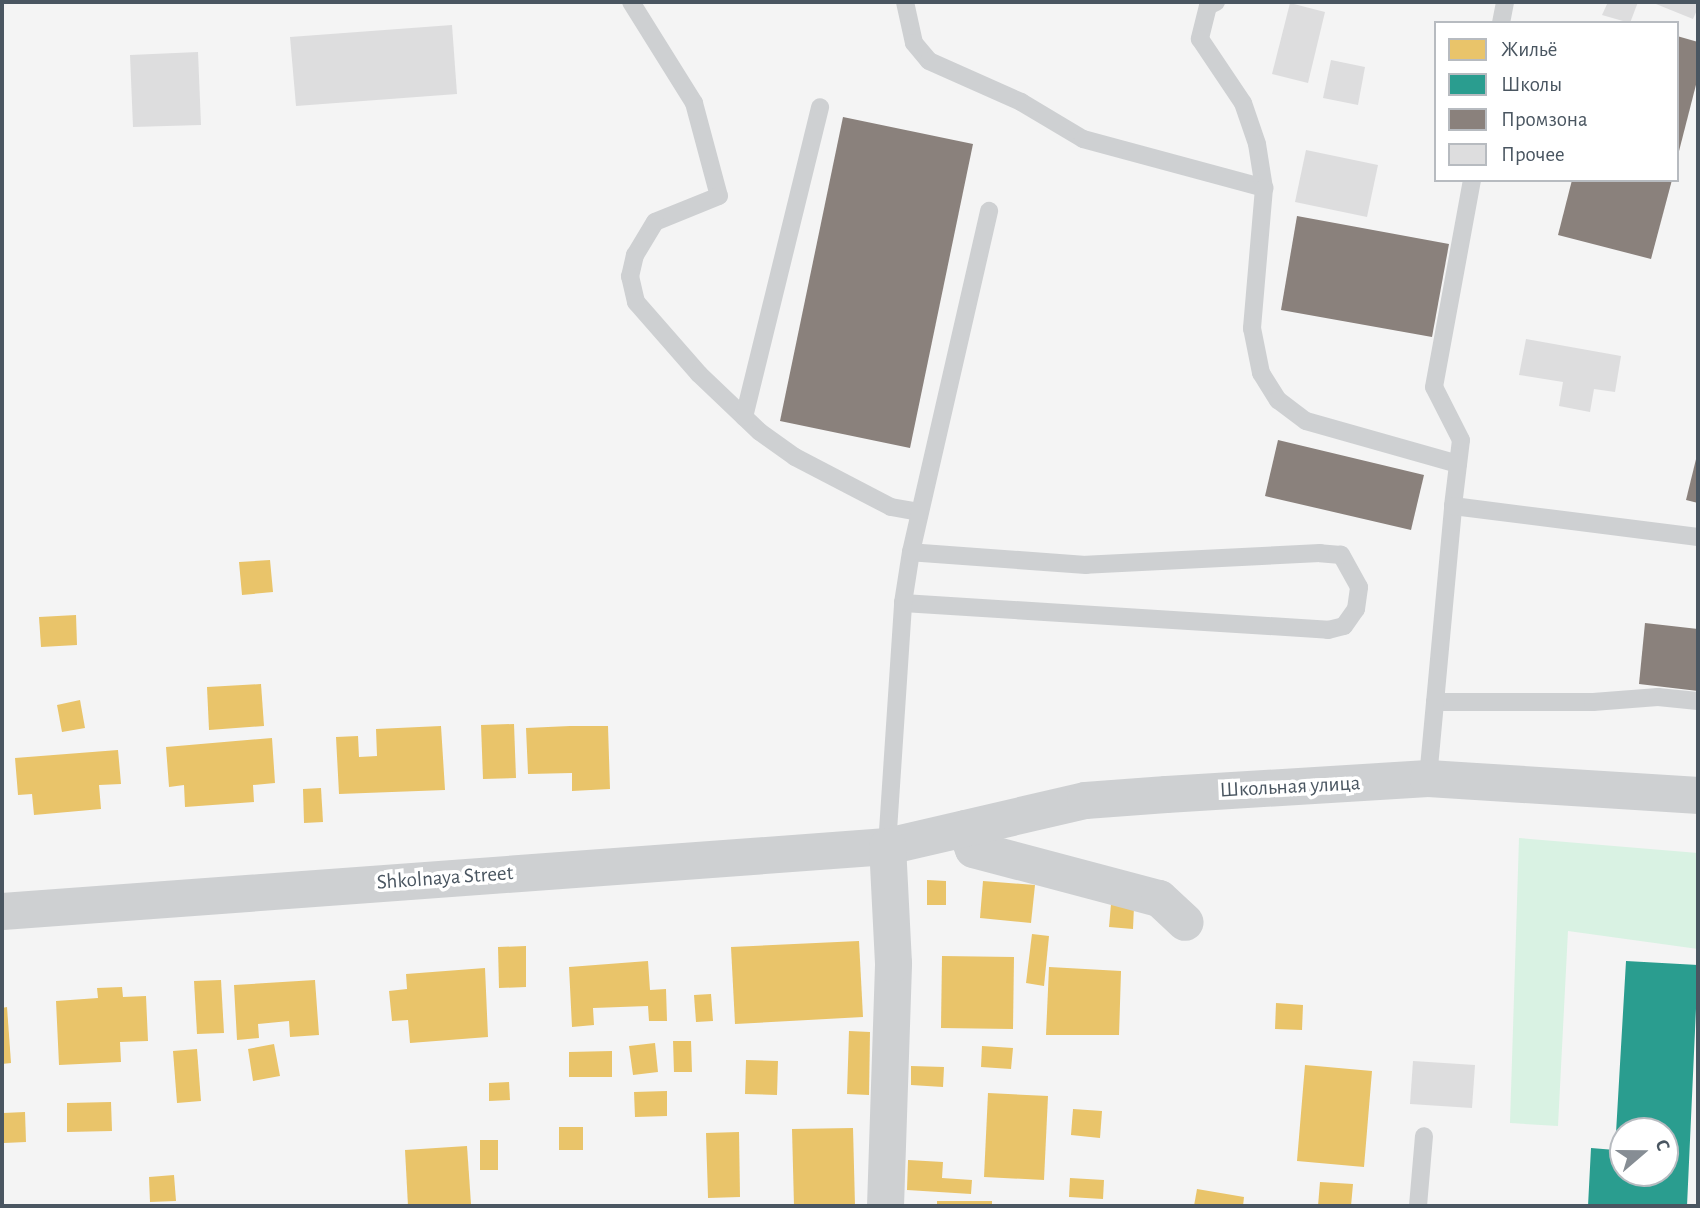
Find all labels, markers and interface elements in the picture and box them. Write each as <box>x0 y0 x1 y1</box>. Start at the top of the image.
legend <box>1434 21 1679 182</box>
text: Жильё <box>1501 39 1557 60</box>
text: Школы <box>1501 74 1562 95</box>
text: Промзона <box>1501 109 1588 130</box>
text: Прочее <box>1501 144 1565 165</box>
street label: Школьная улица <box>1219 771 1361 803</box>
street label: Shkolnaya Street <box>376 861 514 895</box>
north arrow <box>1609 1117 1679 1187</box>
text: С <box>1652 1137 1673 1154</box>

